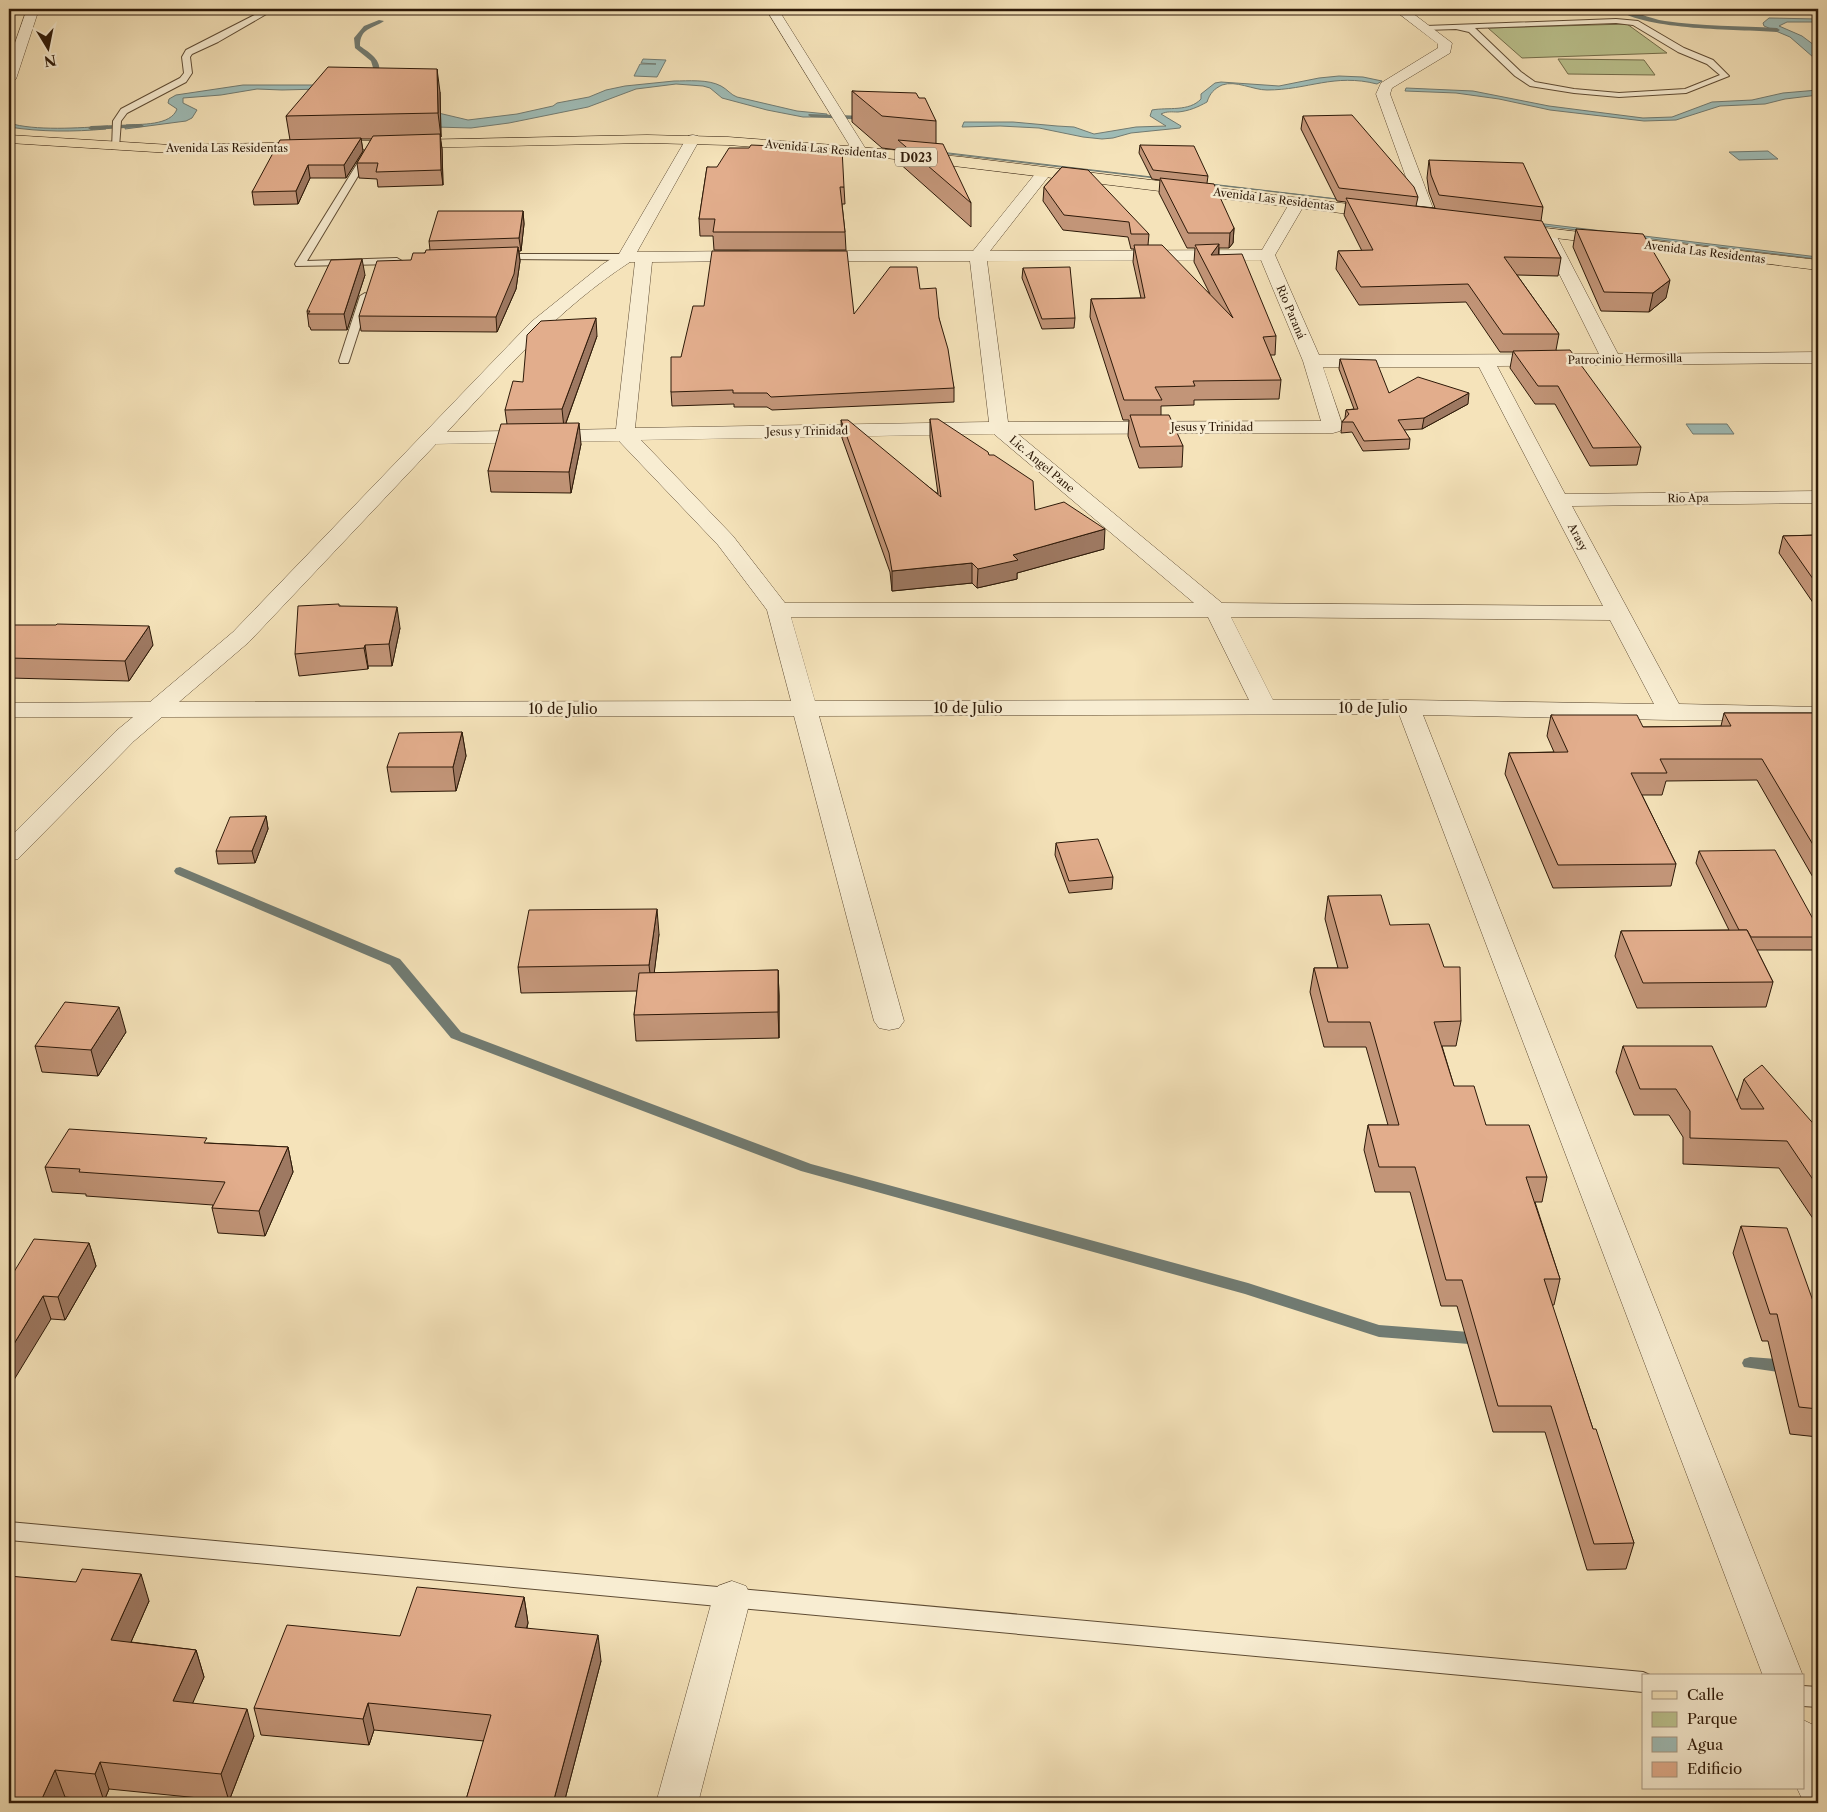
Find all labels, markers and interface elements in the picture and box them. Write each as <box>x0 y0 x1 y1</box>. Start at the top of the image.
north arrow <box>22 22 72 72</box>
text: N <box>43 51 58 71</box>
street label: Avenida Las Residentas <box>764 137 888 161</box>
street label: Avenida Las Residentas <box>165 141 288 155</box>
road number: D023 <box>895 148 937 166</box>
street label: Avenida Las Residentas <box>1212 184 1336 213</box>
street label: Avenida Las Residentas <box>1643 237 1767 266</box>
street label: Rio Paraná <box>1273 283 1309 341</box>
street label: Patrocinio Hermosilla <box>1568 351 1683 367</box>
street label: Jesus y Trinidad <box>1169 420 1253 434</box>
street label: Jesus y Trinidad <box>764 423 849 439</box>
street label: Lic. Angel Pane <box>1007 433 1077 495</box>
street label: Rio Apa <box>1667 491 1709 505</box>
street label: Arasy <box>1564 520 1591 554</box>
street label: 10 de Julio <box>933 699 1003 717</box>
street label: 10 de Julio <box>1338 699 1408 717</box>
street label: 10 de Julio <box>528 700 598 718</box>
legend <box>1642 1674 1804 1790</box>
text: Calle <box>1687 1685 1724 1704</box>
text: Parque <box>1687 1709 1737 1728</box>
text: Agua <box>1686 1735 1723 1754</box>
text: Edificio <box>1687 1759 1742 1778</box>

